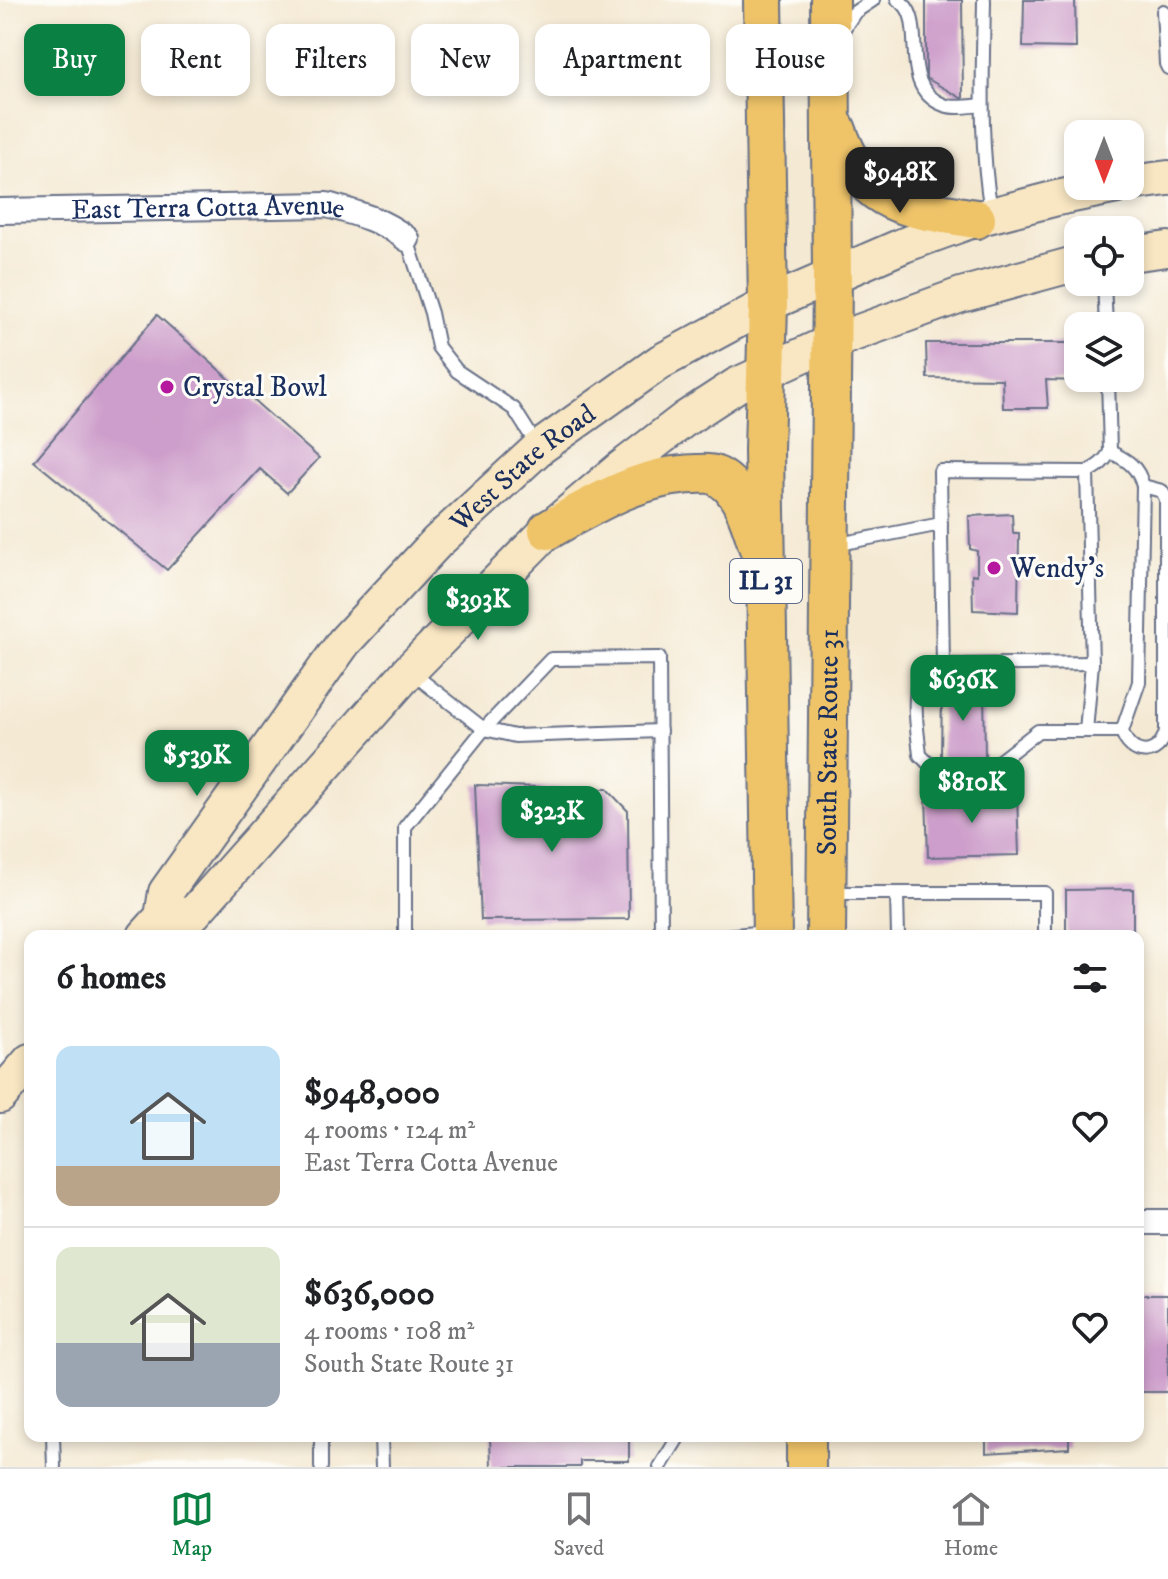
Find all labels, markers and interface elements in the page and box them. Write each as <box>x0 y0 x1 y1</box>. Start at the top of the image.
chip: Buy <box>24 24 125 96</box>
chip: Rent <box>141 24 250 96</box>
chip: Filters <box>266 24 395 96</box>
chip: New <box>411 24 519 96</box>
chip: Apartment <box>535 24 710 96</box>
chip: House <box>726 24 853 96</box>
north arrow <box>1064 120 1144 200</box>
map controls <box>1064 120 1144 392</box>
pin: $948K <box>844 147 956 215</box>
text: $948K <box>863 156 937 189</box>
street label: East Terra Cotta Avenue <box>71 187 349 227</box>
button: locate <box>1064 216 1144 296</box>
button: layers <box>1064 312 1144 392</box>
place label: Crystal Bowl <box>183 370 328 405</box>
marker: Crystal Bowl <box>158 378 176 396</box>
street label: West State Road <box>442 396 602 540</box>
place label: Wendy's <box>1009 551 1104 586</box>
road number: IL 31 <box>730 559 802 603</box>
marker: Wendy's <box>985 559 1003 577</box>
pin: $393K <box>422 574 534 642</box>
text: $393K <box>446 583 510 616</box>
street label: South State Route 31 <box>809 629 846 855</box>
pin: $636K <box>907 655 1019 723</box>
text: $636K <box>928 664 998 697</box>
pin: $539K <box>141 730 253 798</box>
text: $539K <box>163 739 231 772</box>
pin: $810K <box>916 757 1028 825</box>
text: $810K <box>938 766 1006 799</box>
pin: $323K <box>496 786 608 854</box>
text: $323K <box>520 795 584 828</box>
icon: filters <box>1068 956 1112 1000</box>
text: 6 homes <box>56 957 166 999</box>
text: $948,000 <box>304 1072 440 1114</box>
icon: home <box>120 1078 216 1174</box>
icon: heart <box>1068 1104 1112 1148</box>
text: 4 rooms · 124 m² <box>304 1114 475 1147</box>
text: East Terra Cotta Avenue <box>304 1147 558 1180</box>
text: $636,000 <box>304 1273 435 1315</box>
icon: home <box>120 1279 216 1375</box>
icon: heart <box>1068 1305 1112 1349</box>
text: 4 rooms · 108 m² <box>304 1315 474 1348</box>
text: South State Route 31 <box>304 1348 514 1381</box>
tab: Map <box>170 1487 214 1562</box>
tab: Saved <box>554 1487 604 1562</box>
tab: Home <box>944 1487 998 1562</box>

